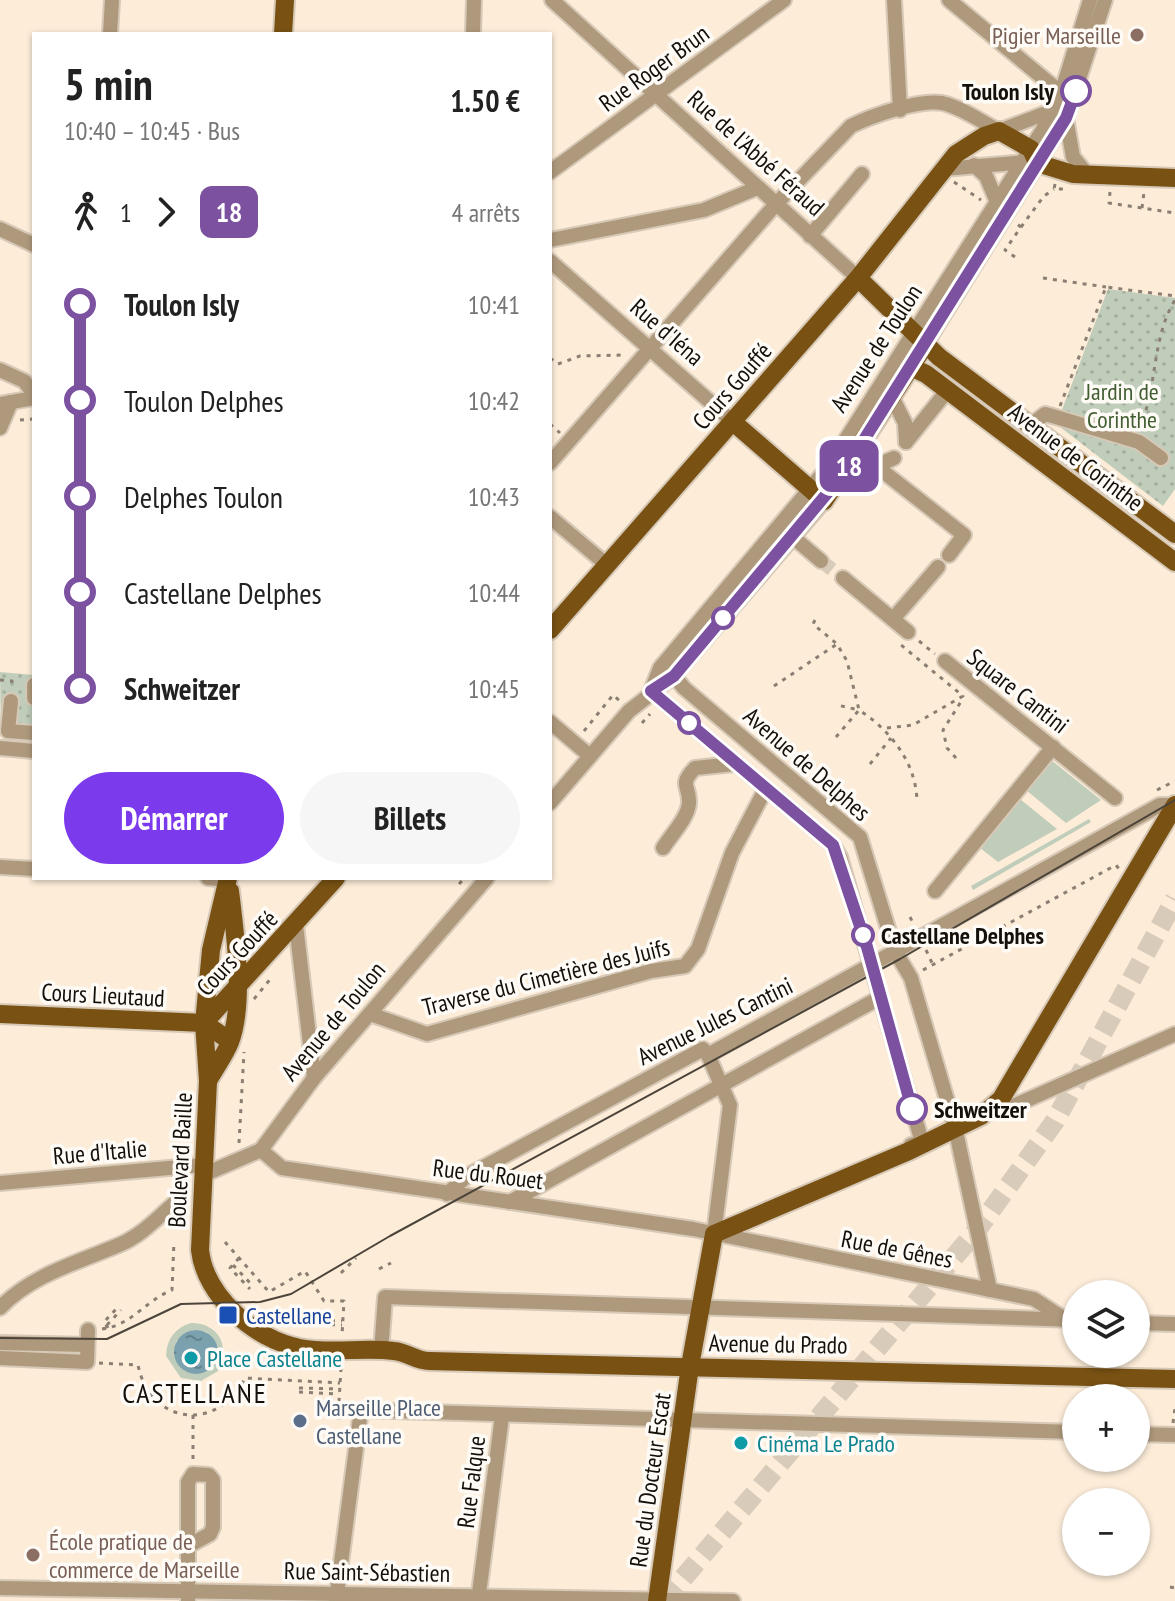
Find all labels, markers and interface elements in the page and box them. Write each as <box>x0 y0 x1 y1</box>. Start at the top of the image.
street label: Rue Roger Brun <box>593 18 715 118</box>
place label: Pigier Marseille <box>992 20 1121 51</box>
marker: Pigier Marseille <box>1128 26 1146 44</box>
text: 5 min <box>64 55 153 112</box>
place label: Toulon Isly <box>962 76 1054 107</box>
marker: Toulon Isly <box>1061 76 1091 106</box>
text: 1.50 € <box>450 81 520 120</box>
street label: Rue de l'Abbé Féraud <box>681 83 831 223</box>
text: 10:40 – 10:45 · Bus <box>64 114 240 147</box>
icon: walk <box>64 190 108 234</box>
icon: forward <box>144 190 188 234</box>
text: 18 <box>216 193 242 230</box>
text: 1 <box>120 196 132 229</box>
text: 4 arrêts <box>451 196 520 229</box>
street label: Avenue de Toulon <box>823 278 929 418</box>
text: Toulon Isly <box>124 285 239 324</box>
text: 10:41 <box>468 288 520 321</box>
street label: Rue d'Iéna <box>624 292 710 372</box>
street label: Cours Gouffé <box>686 336 778 436</box>
park label: Jardin de Corinthe <box>1084 376 1159 435</box>
text: Toulon Delphes <box>124 381 284 420</box>
text: 10:42 <box>468 384 520 417</box>
street label: Avenue de Corinthe <box>1002 396 1150 518</box>
line badge: 18 <box>813 440 885 492</box>
text: 18 <box>836 447 862 484</box>
text: Delphes Toulon <box>124 477 283 516</box>
text: 10:43 <box>468 480 520 513</box>
text: Castellane Delphes <box>124 573 322 612</box>
text: 10:44 <box>468 576 520 609</box>
unlabelled marker <box>712 607 734 629</box>
street label: Square Cantini <box>961 642 1075 740</box>
text: Schweitzer <box>124 669 240 708</box>
text: 10:45 <box>468 672 520 705</box>
street label: Avenue de Delphes <box>737 700 877 828</box>
unlabelled marker <box>678 712 700 734</box>
button: Démarrer <box>64 772 284 864</box>
button: Billets <box>300 772 520 864</box>
street label: Cours Gouffé <box>190 904 284 1002</box>
place label: Castellane Delphes <box>881 920 1044 951</box>
marker: Castellane Delphes <box>852 924 874 946</box>
street label: Traverse du Cimetière des Juifs <box>419 931 673 1023</box>
street label: Avenue de Toulon <box>274 955 392 1087</box>
street label: Avenue Jules Cantini <box>632 970 798 1072</box>
street label: Cours Lieutaud <box>41 976 165 1014</box>
street label: Boulevard Baille <box>161 1092 199 1228</box>
marker: Schweitzer <box>897 1094 927 1124</box>
place label: Schweitzer <box>934 1094 1028 1125</box>
street label: Rue d'Italie <box>52 1132 148 1172</box>
street label: Rue du Rouet <box>431 1152 545 1196</box>
street label: Rue de Gênes <box>839 1223 955 1275</box>
map controls <box>1062 1280 1150 1576</box>
button: layers <box>1062 1280 1150 1368</box>
place label: Castellane <box>246 1300 332 1331</box>
marker: Castellane <box>217 1304 239 1326</box>
street label: Avenue du Prado <box>708 1327 848 1361</box>
place label: Place Castellane <box>207 1343 342 1374</box>
marker: Place Castellane <box>182 1349 200 1367</box>
district label: CASTELLANE <box>122 1374 268 1411</box>
button: + <box>1062 1384 1150 1472</box>
street label: Rue du Docteur Escat <box>622 1390 678 1569</box>
place label: Marseille Place Castellane <box>316 1392 441 1451</box>
marker: Marseille Place Castellane <box>291 1412 309 1430</box>
place label: Cinéma Le Prado <box>757 1428 895 1459</box>
street label: Rue Falque <box>450 1434 492 1530</box>
marker: Cinéma Le Prado <box>732 1434 750 1452</box>
button: − <box>1062 1488 1150 1576</box>
place label: École pratique de commerce de Marseille <box>49 1526 240 1585</box>
marker: École pratique de commerce de Marseille <box>24 1546 42 1564</box>
street label: Rue Saint-Sébastien <box>284 1555 450 1589</box>

